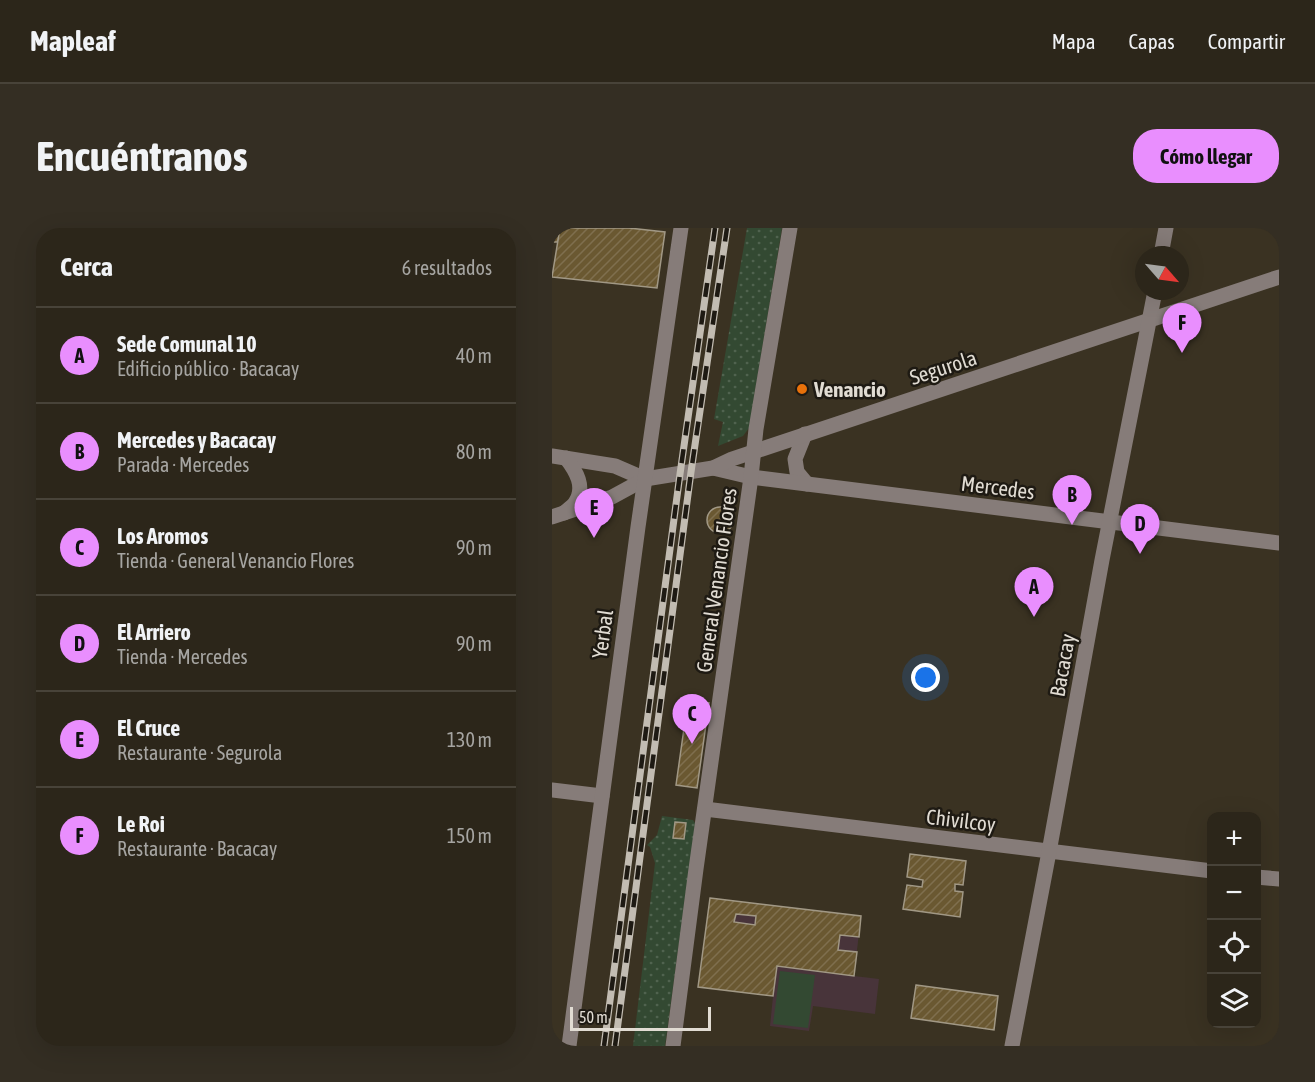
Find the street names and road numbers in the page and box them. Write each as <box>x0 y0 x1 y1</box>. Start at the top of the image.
street label: Segurola <box>907 345 979 389</box>
street label: Mercedes <box>960 471 1036 503</box>
street label: General Venancio Flores <box>691 486 741 674</box>
street label: Yerbal <box>587 608 617 660</box>
street label: Bacacay <box>1045 631 1079 698</box>
street label: Chivilcoy <box>925 804 997 836</box>

